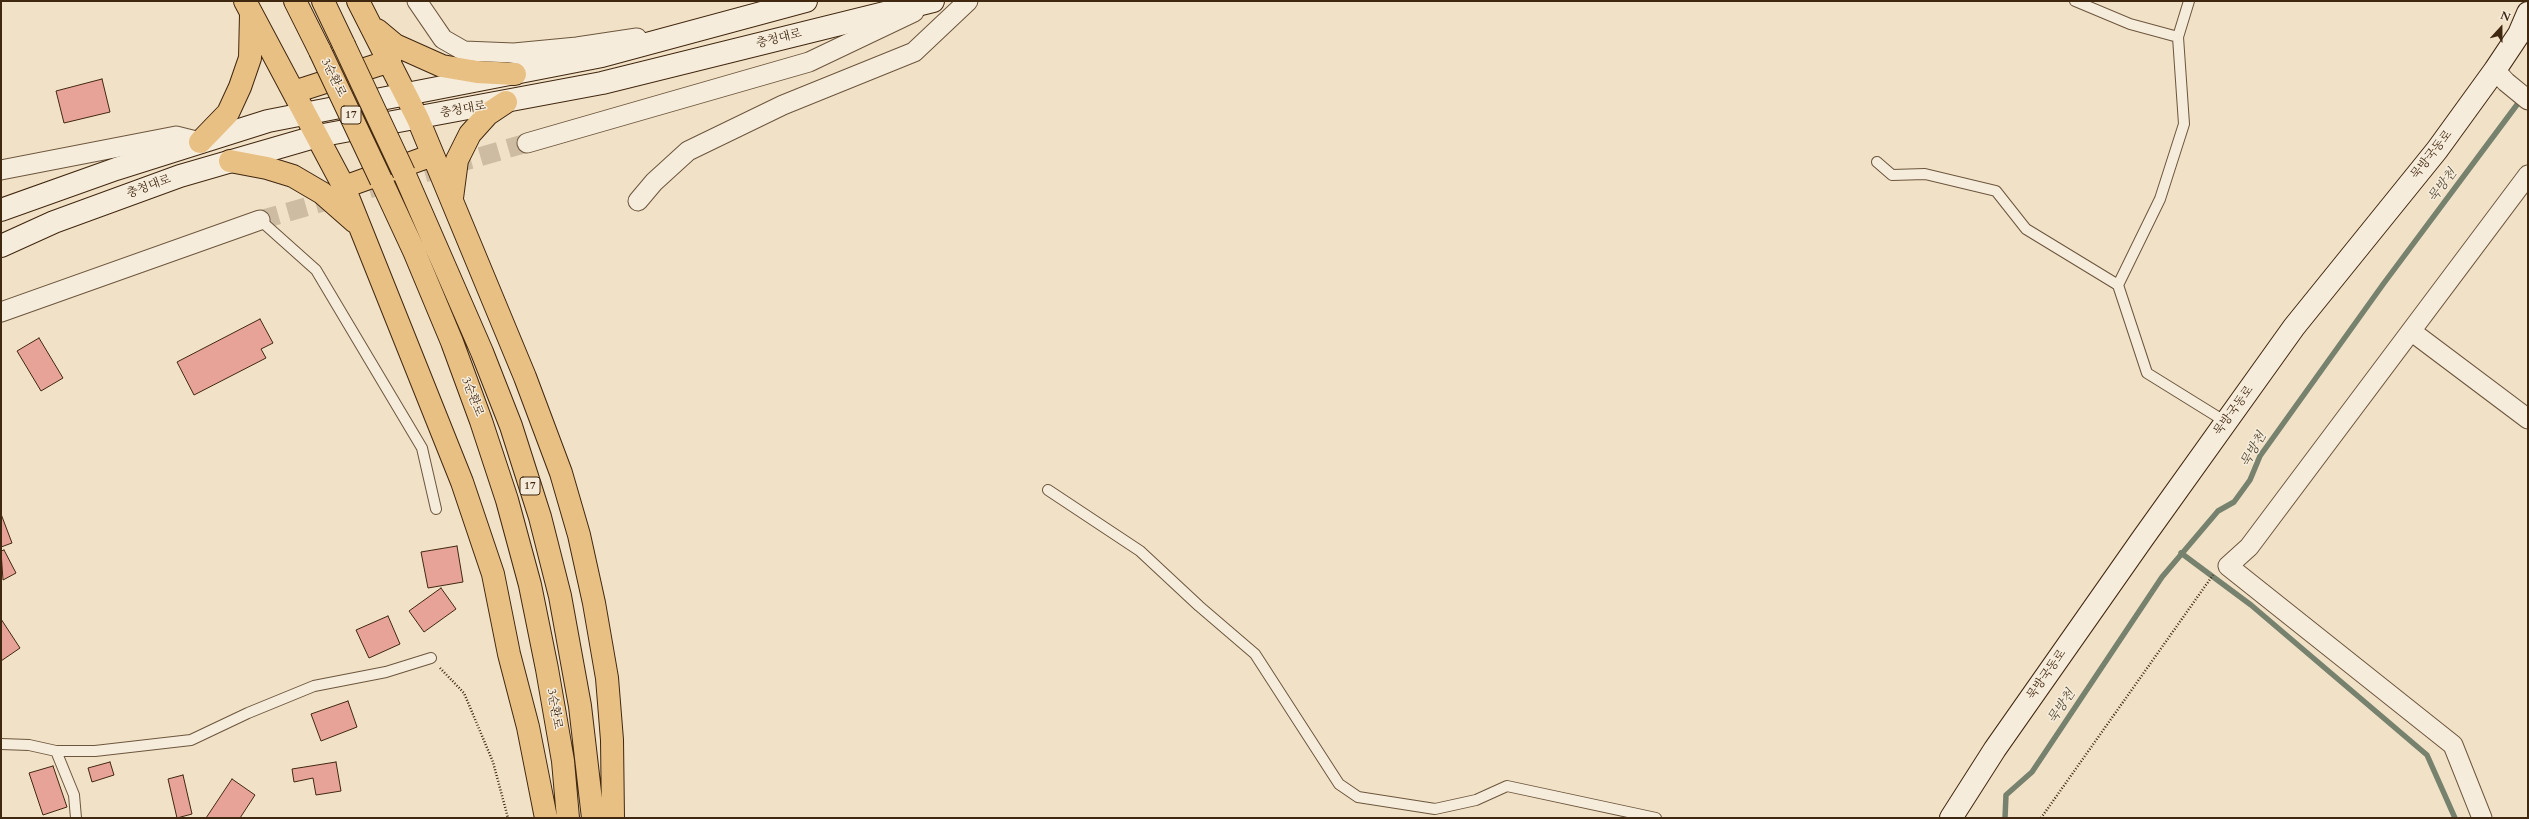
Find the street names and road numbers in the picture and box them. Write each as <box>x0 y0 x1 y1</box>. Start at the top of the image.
street label: 충청대로 <box>755 26 803 52</box>
street label: 3순환로 <box>318 56 348 100</box>
street label: 충청대로 <box>439 99 487 121</box>
road number: 17 <box>341 106 361 124</box>
street label: 묵방국동로 <box>2408 128 2456 182</box>
street label: 충청대로 <box>125 172 173 202</box>
street label: 3순환로 <box>458 375 486 419</box>
street label: 묵방국동로 <box>2211 383 2257 439</box>
road number: 17 <box>520 477 540 495</box>
street label: 묵방국동로 <box>2024 647 2070 703</box>
street label: 3순환로 <box>543 688 565 730</box>

